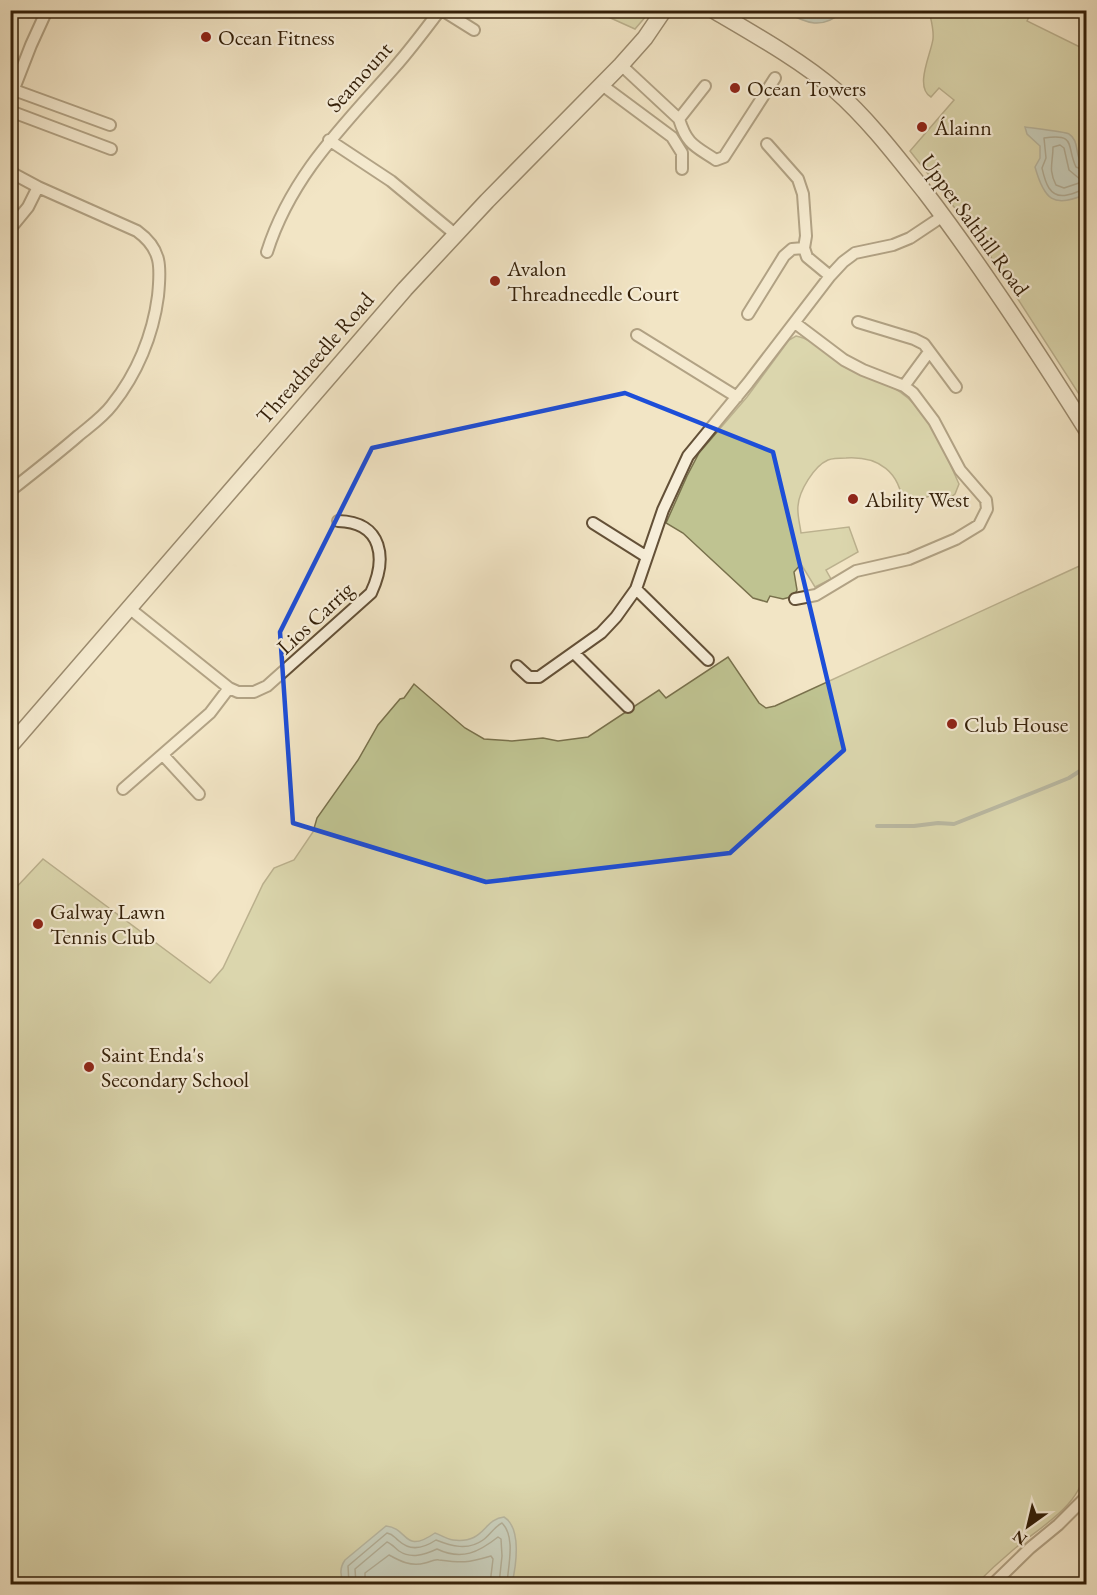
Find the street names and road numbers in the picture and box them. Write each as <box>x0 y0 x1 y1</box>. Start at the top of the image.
street label: Seamount <box>320 35 399 119</box>
street label: Upper Salthill Road <box>914 148 1037 302</box>
street label: Threadneedle Road <box>250 285 381 430</box>
street label: Lios Carrig <box>270 575 360 661</box>

